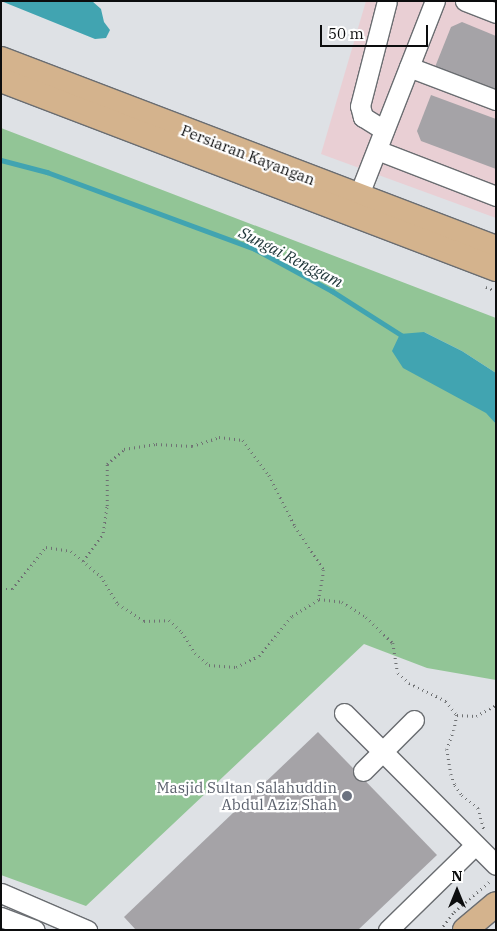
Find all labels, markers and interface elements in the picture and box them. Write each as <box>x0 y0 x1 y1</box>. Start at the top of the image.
scale bar <box>322 15 430 47</box>
text: 50 m <box>328 24 364 43</box>
street label: Persiaran Kayangan <box>179 121 317 189</box>
water label: Sungai Renggam <box>236 223 346 291</box>
place label: Masjid Sultan Salahuddin Abdul Aziz Shah <box>156 778 337 813</box>
marker: Masjid Sultan Salahuddin Abdul Aziz Shah <box>341 790 353 802</box>
north arrow <box>432 866 482 916</box>
text: N <box>451 867 463 885</box>

